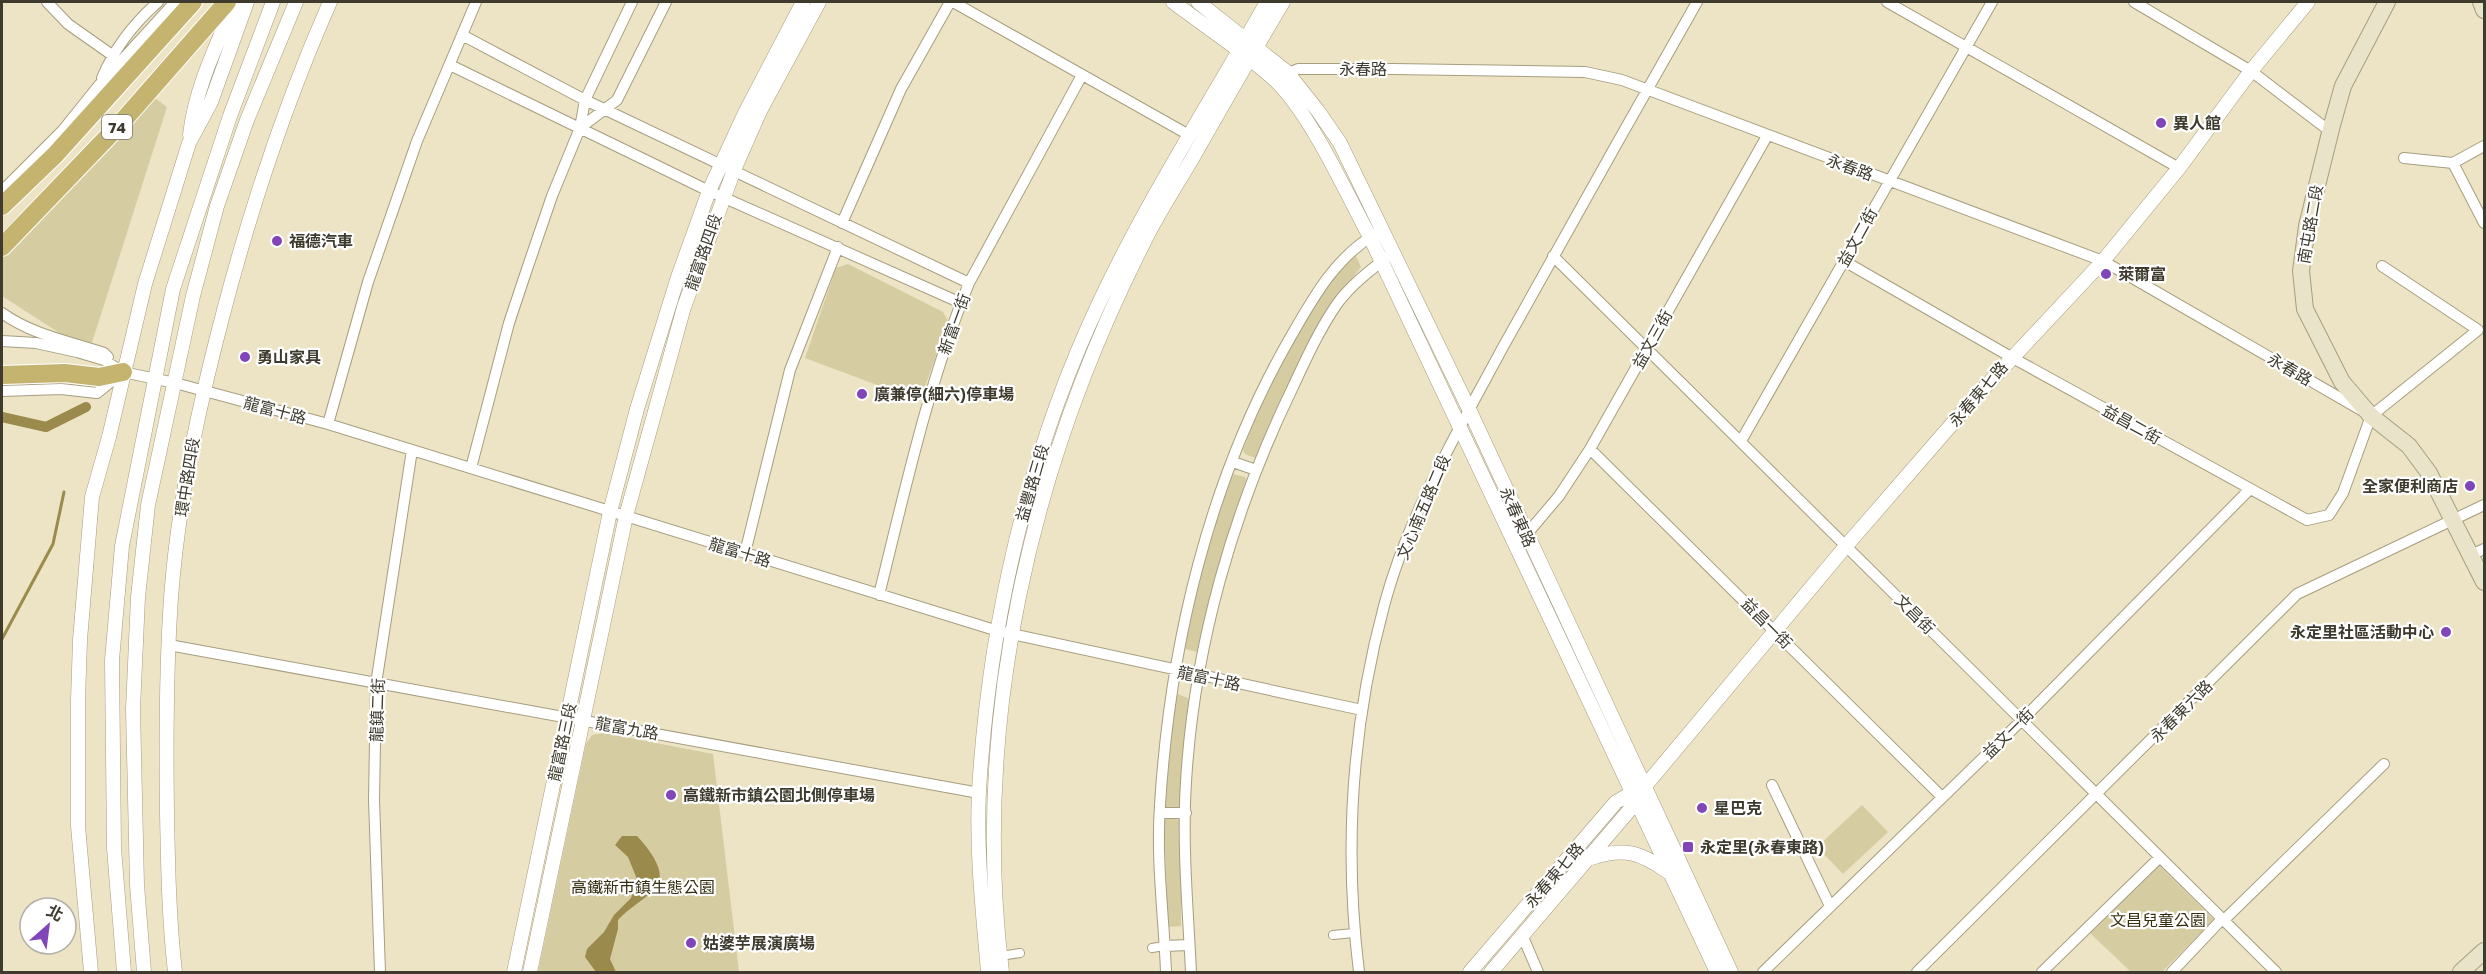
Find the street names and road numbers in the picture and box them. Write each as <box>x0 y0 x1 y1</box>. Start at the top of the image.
street label: 永春路 <box>1339 59 1387 79</box>
road number: 74 <box>102 115 132 139</box>
street label: 永春路 <box>1824 149 1876 185</box>
street label: 南屯路二段 <box>2293 183 2327 265</box>
street label: 益文二街 <box>1833 204 1881 270</box>
street label: 龍富路四段 <box>681 211 725 293</box>
street label: 新富一街 <box>934 291 974 357</box>
street label: 益文三街 <box>1628 306 1676 372</box>
street label: 永春路 <box>2264 348 2316 390</box>
street label: 永春東七路 <box>1944 357 2012 431</box>
street label: 龍富十路 <box>241 392 309 428</box>
street label: 益昌二街 <box>2099 400 2165 448</box>
street label: 環中路四段 <box>171 436 203 518</box>
street label: 益豐路三段 <box>1011 442 1053 524</box>
street label: 文心南五路二段 <box>1392 452 1454 562</box>
street label: 永春東路 <box>1496 484 1540 550</box>
street label: 龍富十路 <box>706 533 774 571</box>
street label: 文昌街 <box>1891 590 1939 638</box>
street label: 益昌一街 <box>1737 593 1797 653</box>
street label: 龍富十路 <box>1176 662 1242 694</box>
street label: 永春東六路 <box>2146 676 2216 746</box>
street label: 龍鎮二街 <box>366 678 388 742</box>
street label: 龍富路三段 <box>544 701 580 783</box>
street label: 益文一街 <box>1978 703 2038 763</box>
street label: 龍富九路 <box>594 713 660 743</box>
street label: 永春東七路 <box>1520 838 1588 912</box>

